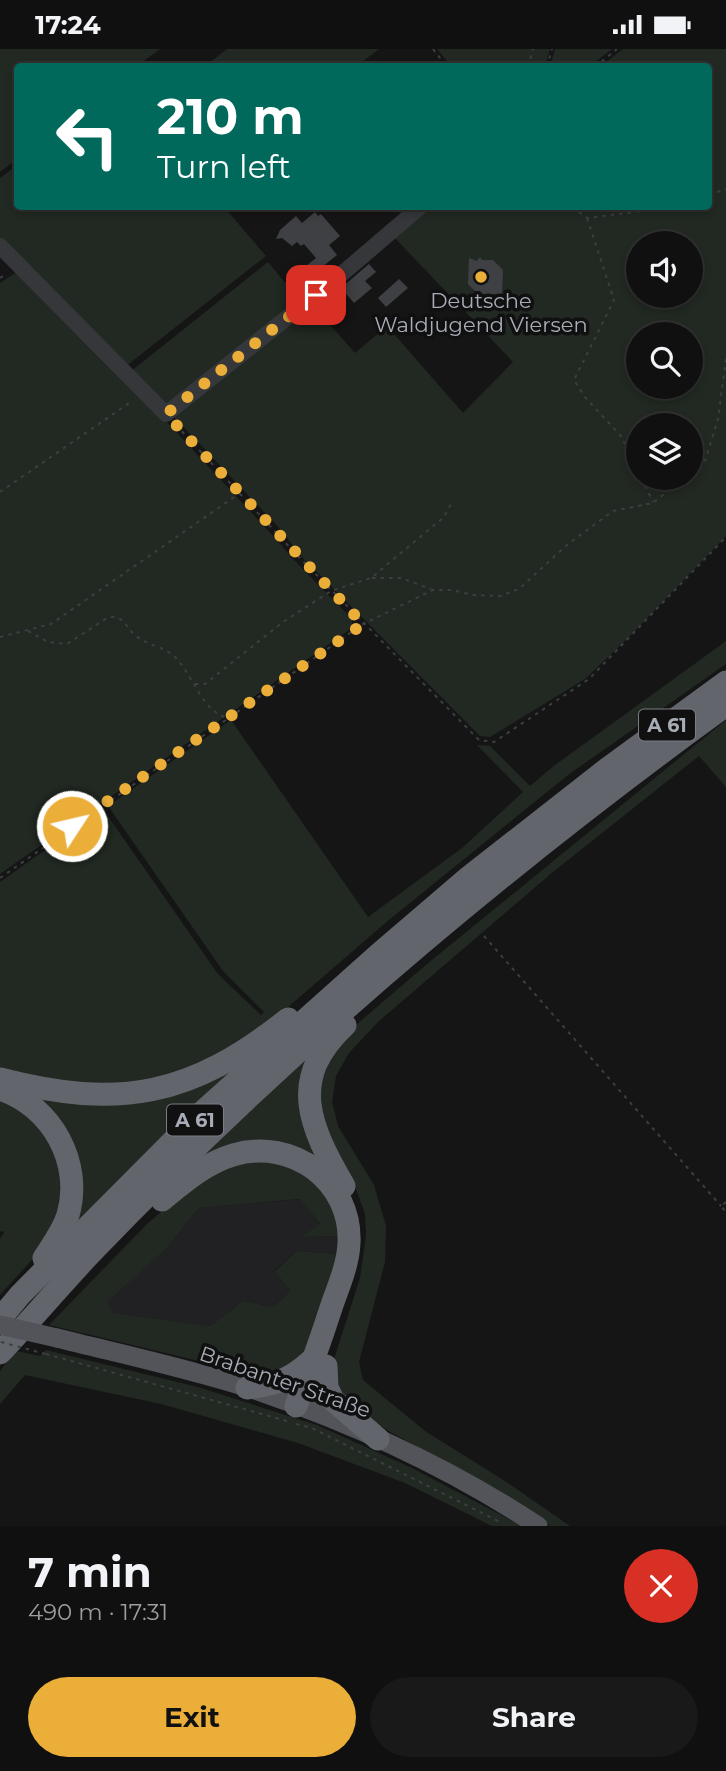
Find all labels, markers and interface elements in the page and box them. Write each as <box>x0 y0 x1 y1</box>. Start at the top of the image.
text: 17:24 <box>35 9 101 41</box>
text: 210 m <box>157 87 304 146</box>
icon: left <box>42 91 133 182</box>
text: Turn left <box>157 147 291 186</box>
map controls <box>626 231 703 490</box>
button: sound <box>626 231 703 308</box>
pin <box>286 265 346 325</box>
marker: Deutsche Waldjugend Viersen <box>473 269 489 285</box>
icon: arrive <box>297 276 335 314</box>
place label: Deutsche Waldjugend Viersen <box>374 288 588 337</box>
button: search <box>626 322 703 399</box>
button: layers <box>626 413 703 490</box>
road number: A 61 <box>639 709 695 741</box>
position arrow <box>35 789 109 863</box>
road number: A 61 <box>167 1105 223 1135</box>
street label: Brabanter Straße <box>196 1341 374 1423</box>
text: 7 min <box>28 1546 152 1598</box>
button: close <box>624 1549 698 1623</box>
text: 490 m · 17:31 <box>28 1598 168 1626</box>
button: Exit <box>28 1677 356 1757</box>
button: Share <box>370 1677 698 1757</box>

